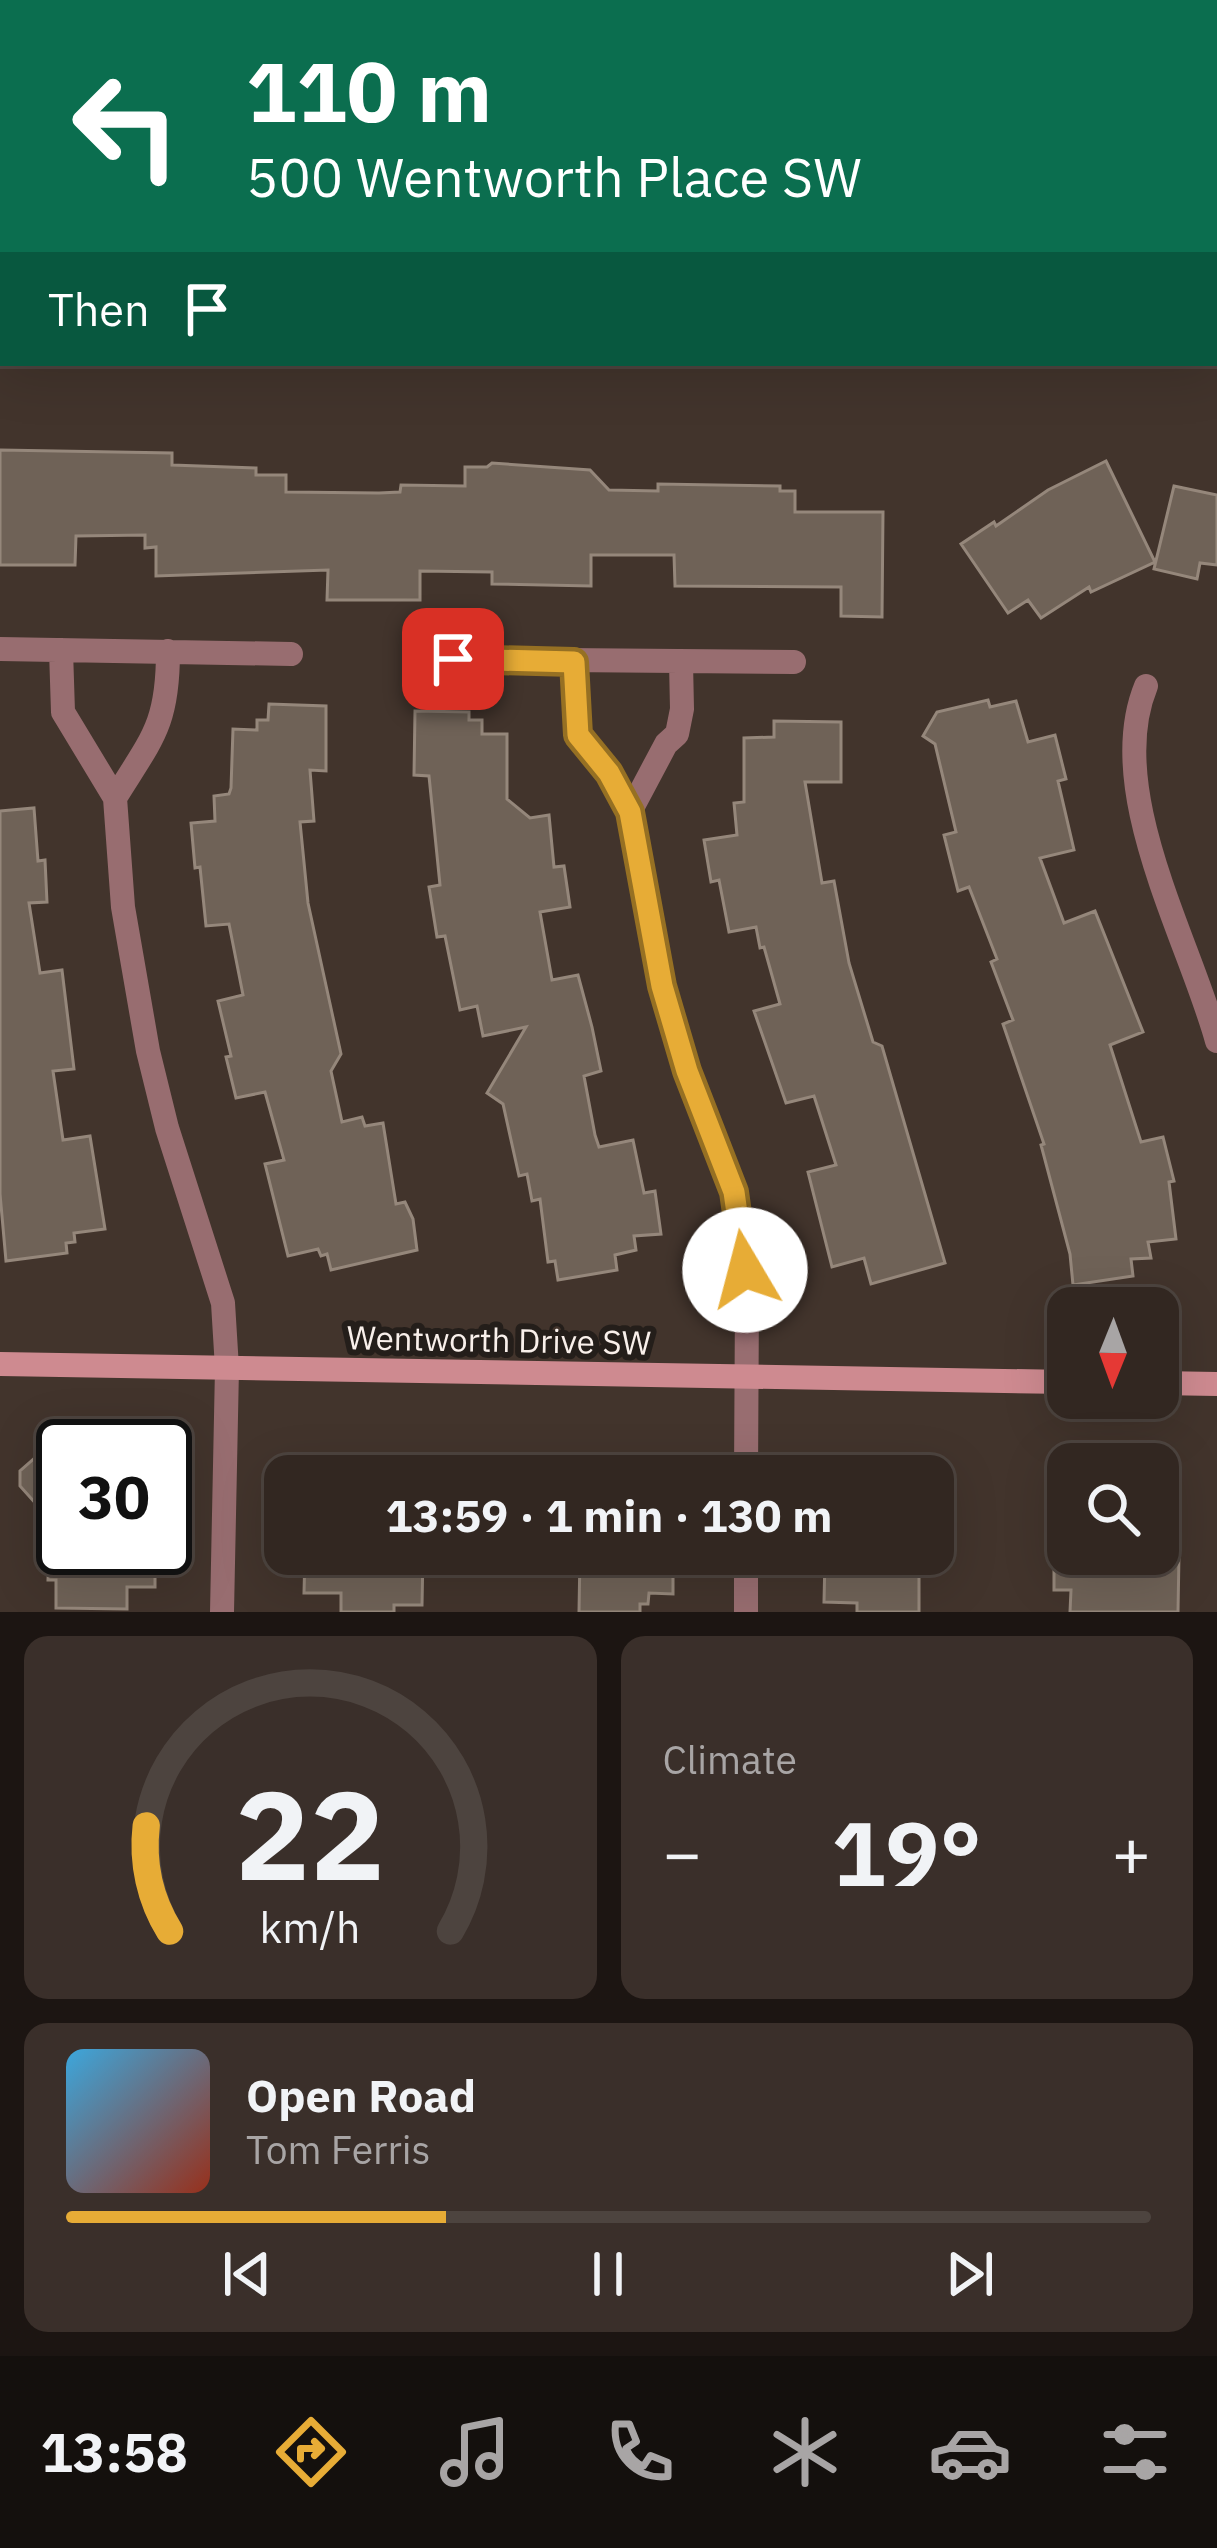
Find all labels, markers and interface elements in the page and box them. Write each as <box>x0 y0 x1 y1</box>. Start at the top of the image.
text: 110 m <box>246 36 492 145</box>
icon: left <box>48 48 204 204</box>
text: 500 Wentworth Place SW <box>246 142 862 212</box>
icon: arrive <box>174 276 240 342</box>
text: Then <box>48 280 150 338</box>
pin <box>402 608 504 710</box>
icon: arrive <box>420 626 486 692</box>
position arrow <box>682 1207 808 1333</box>
north arrow <box>1047 1287 1179 1419</box>
map controls <box>1047 1287 1179 1575</box>
street label: Wentworth Drive SW <box>346 1315 652 1364</box>
speed limit sign: 30 <box>36 1419 192 1575</box>
button: search <box>1047 1443 1179 1575</box>
text: 13:59 · 1 min · 130 m <box>386 1486 832 1544</box>
text: Climate <box>663 1734 797 1785</box>
text: 22 <box>235 1752 385 1914</box>
text: 19° <box>832 1794 982 1911</box>
text: − <box>663 1809 702 1895</box>
text: + <box>1111 1809 1151 1895</box>
text: km/h <box>260 1898 361 1954</box>
text: Open Road <box>246 2066 476 2124</box>
text: Tom Ferris <box>246 2124 430 2175</box>
icon: previous <box>214 2241 280 2307</box>
icon: pause <box>575 2241 641 2307</box>
icon: next <box>937 2241 1003 2307</box>
icon: directions <box>269 2410 353 2494</box>
icon: music <box>433 2410 517 2494</box>
icon: phone <box>598 2410 682 2494</box>
icon: climate <box>763 2410 847 2494</box>
icon: car <box>928 2410 1012 2494</box>
icon: filters <box>1093 2410 1177 2494</box>
text: 13:58 <box>40 2417 188 2487</box>

